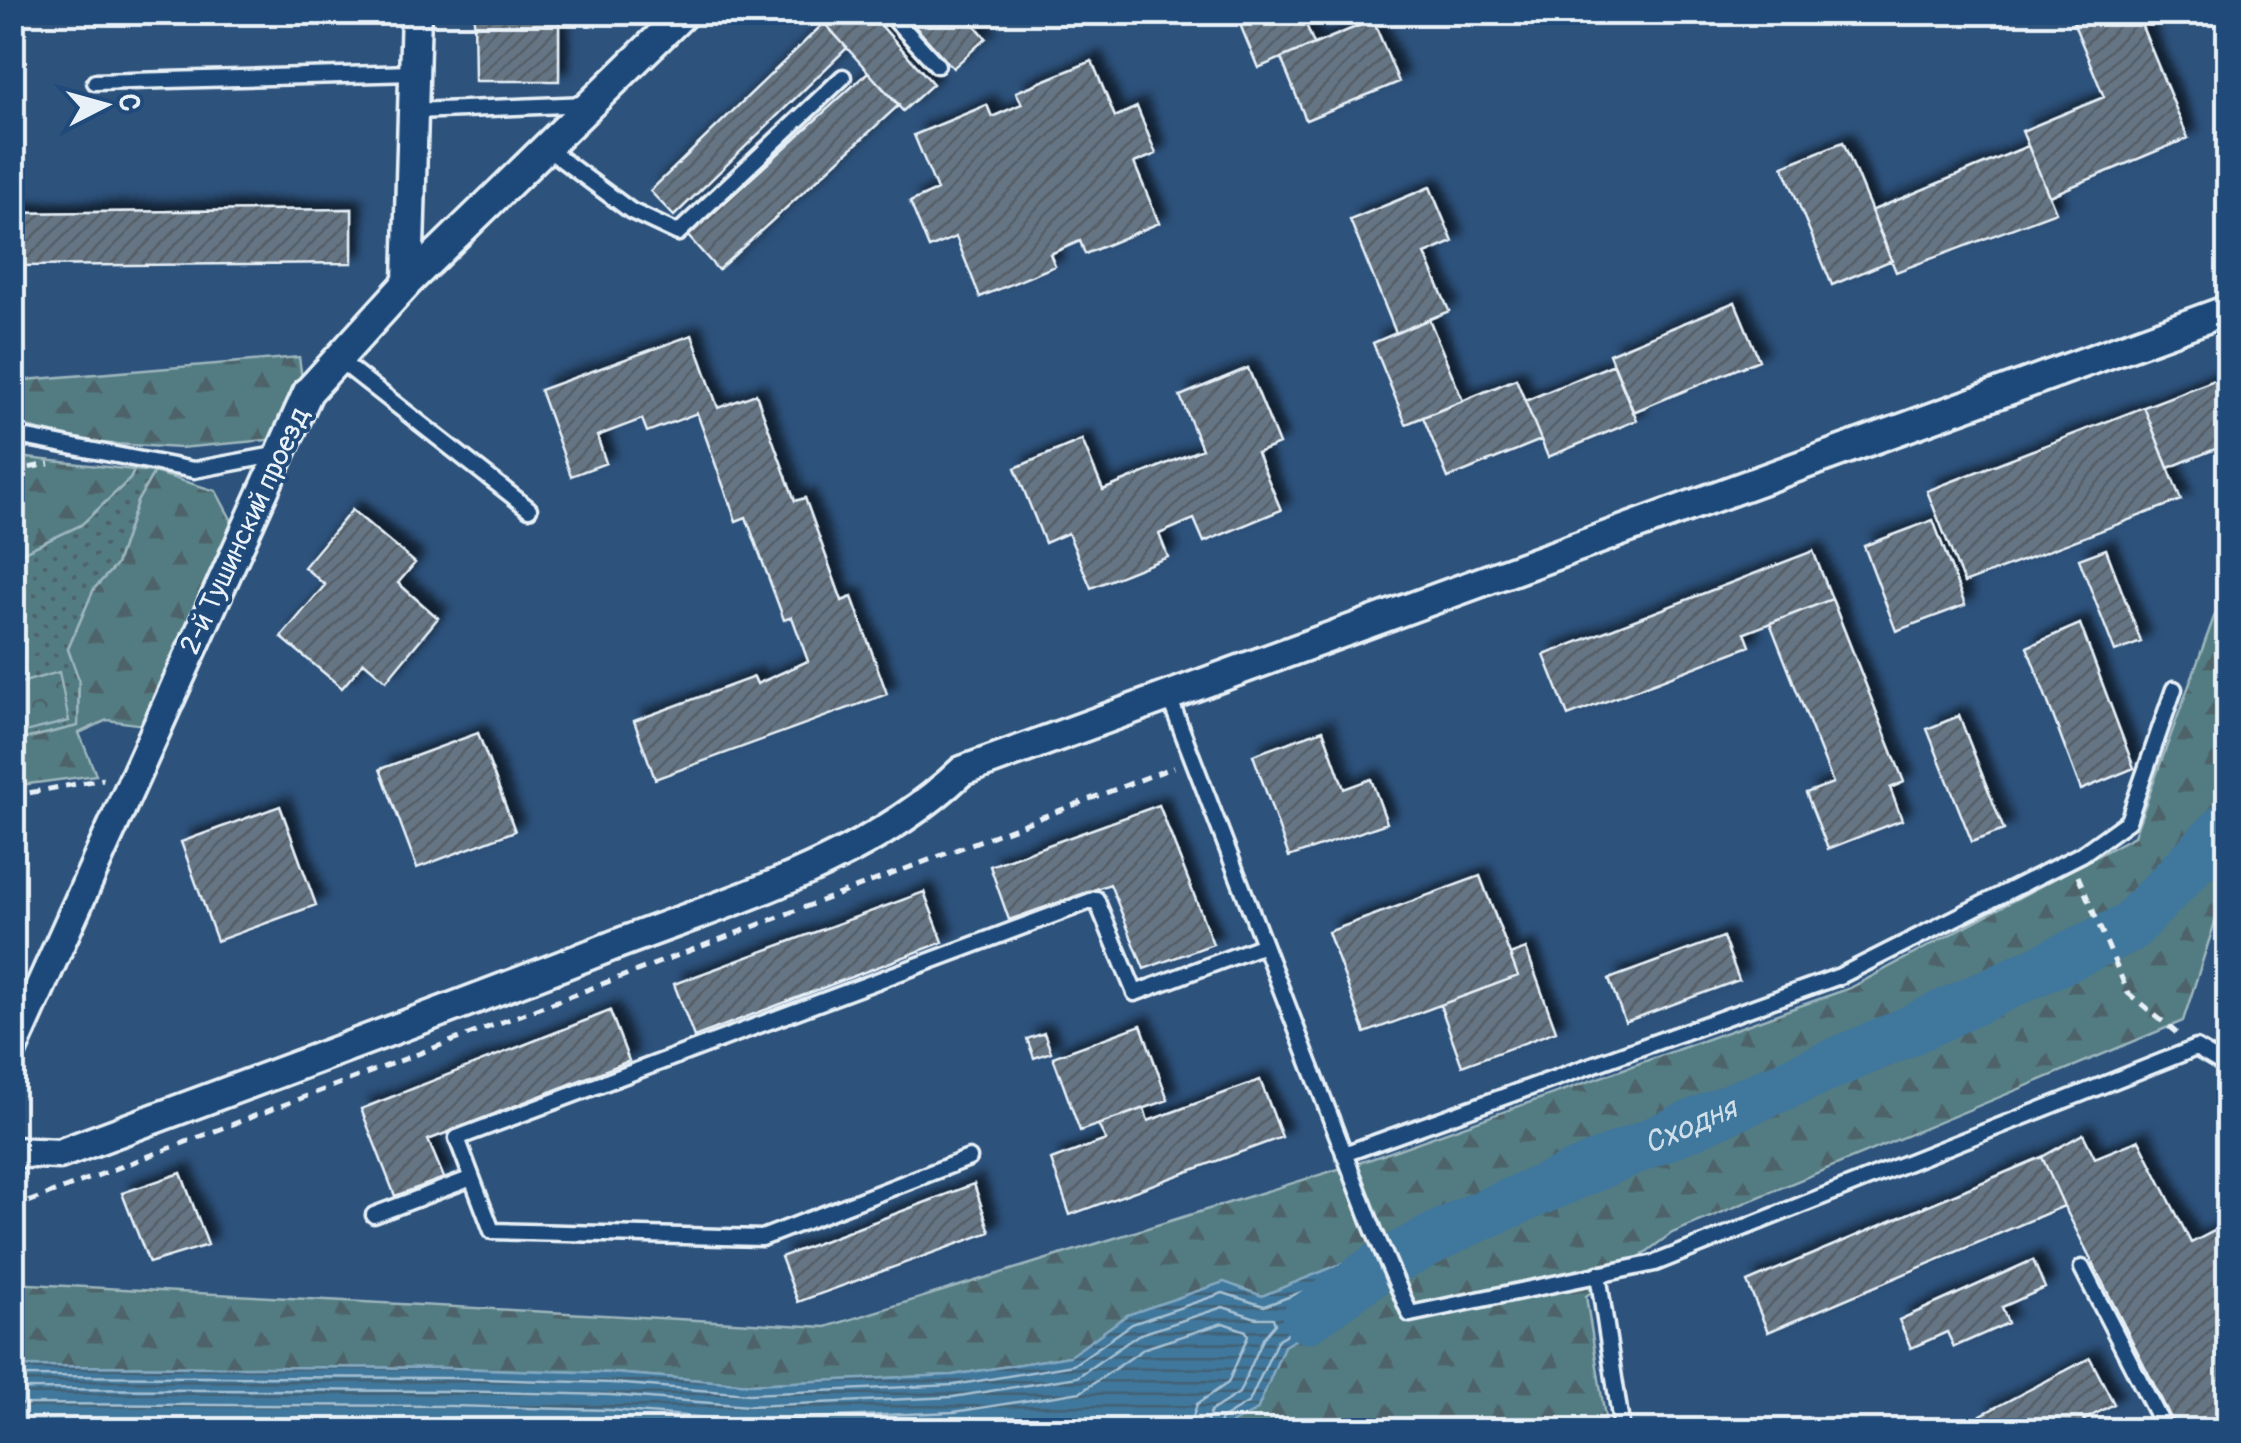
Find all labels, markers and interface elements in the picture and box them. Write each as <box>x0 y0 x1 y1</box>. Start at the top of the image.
north arrow <box>55 55 155 155</box>
text: С <box>110 92 147 113</box>
street label: 2-й Тушинский проезд <box>172 402 318 660</box>
water label: Сходня <box>1638 1088 1744 1162</box>

